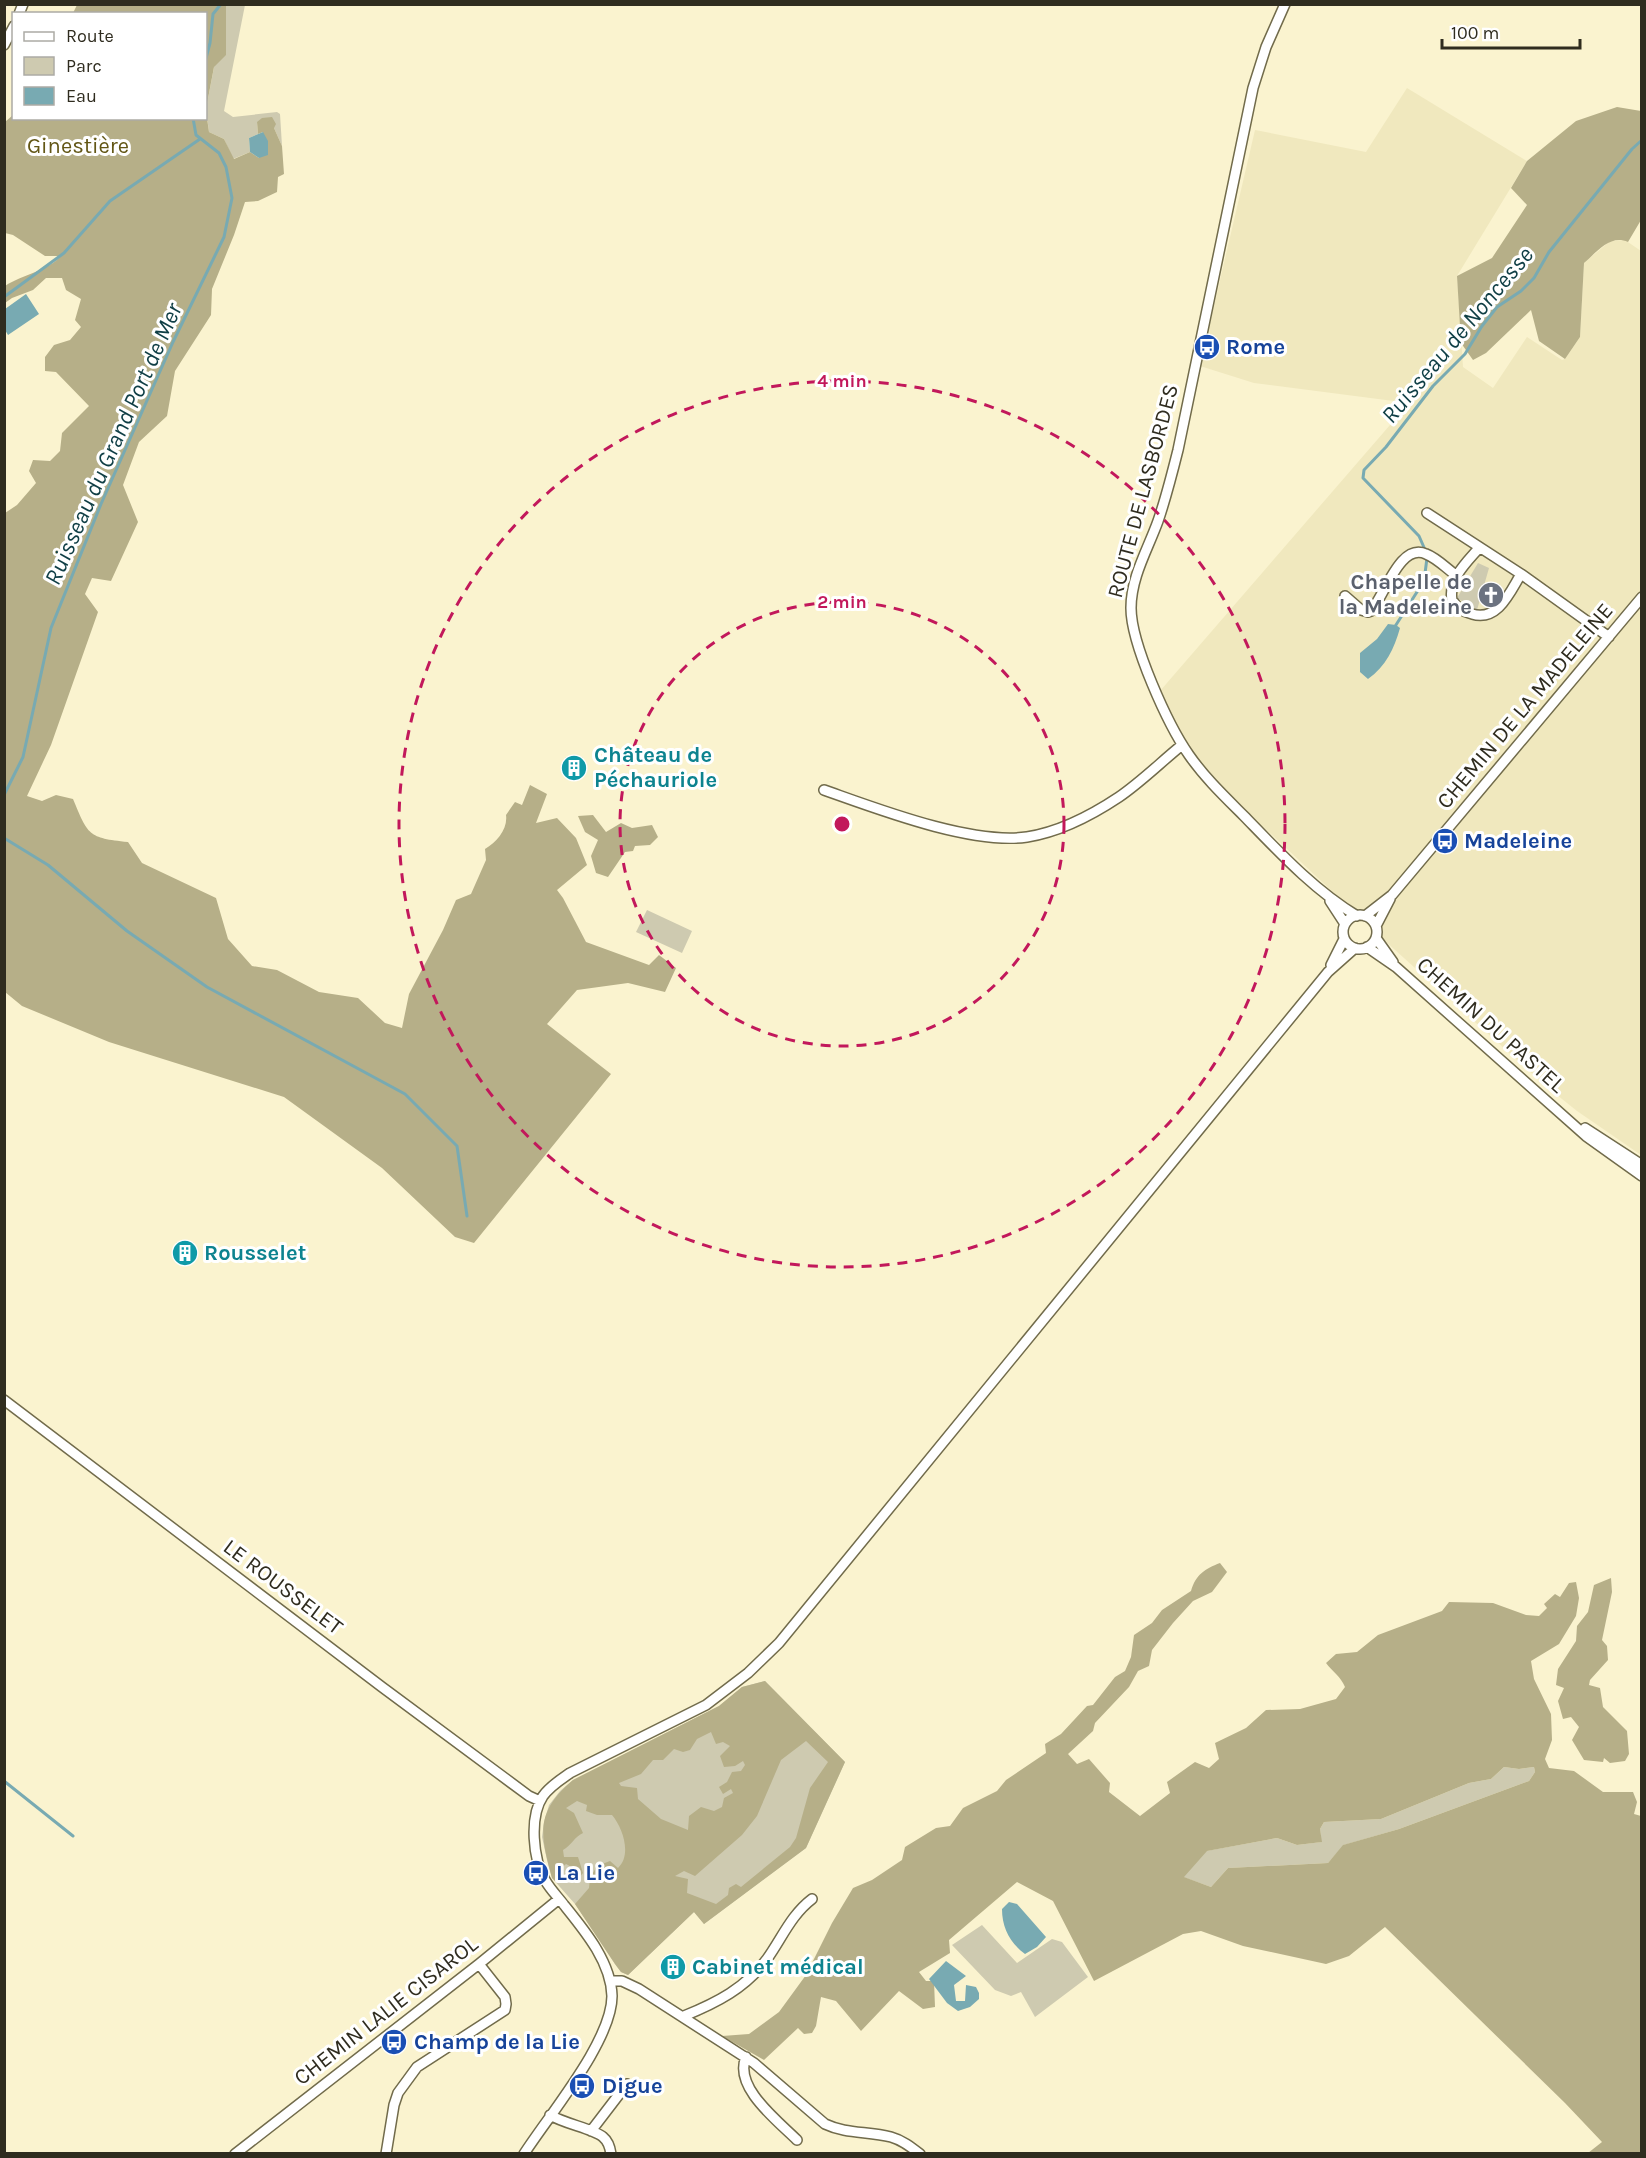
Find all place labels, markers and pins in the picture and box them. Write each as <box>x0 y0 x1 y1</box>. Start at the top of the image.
bus stop icon: Rome <box>1192 332 1222 362</box>
place label: Rome <box>1226 334 1285 360</box>
place label: Chapelle de la Madeleine <box>1339 569 1472 620</box>
church icon: Chapelle de la Madeleine <box>1476 580 1506 610</box>
place label: Château de Péchauriole <box>594 742 717 793</box>
building icon: Château de Péchauriole <box>559 753 589 783</box>
centre of rings <box>832 814 852 834</box>
bus stop icon: Madeleine <box>1430 826 1460 856</box>
place label: Madeleine <box>1464 828 1572 854</box>
building icon: Rousselet <box>170 1238 200 1268</box>
place label: Rousselet <box>204 1240 307 1266</box>
bus stop icon: La Lie <box>521 1858 551 1888</box>
place label: La Lie <box>556 1860 615 1886</box>
building icon: Cabinet médical <box>658 1952 688 1982</box>
place label: Cabinet médical <box>692 1954 864 1980</box>
bus stop icon: Champ de la Lie <box>379 2027 409 2057</box>
place label: Champ de la Lie <box>414 2029 580 2055</box>
bus stop icon: Digue <box>567 2071 597 2101</box>
place label: Digue <box>602 2073 663 2099</box>

